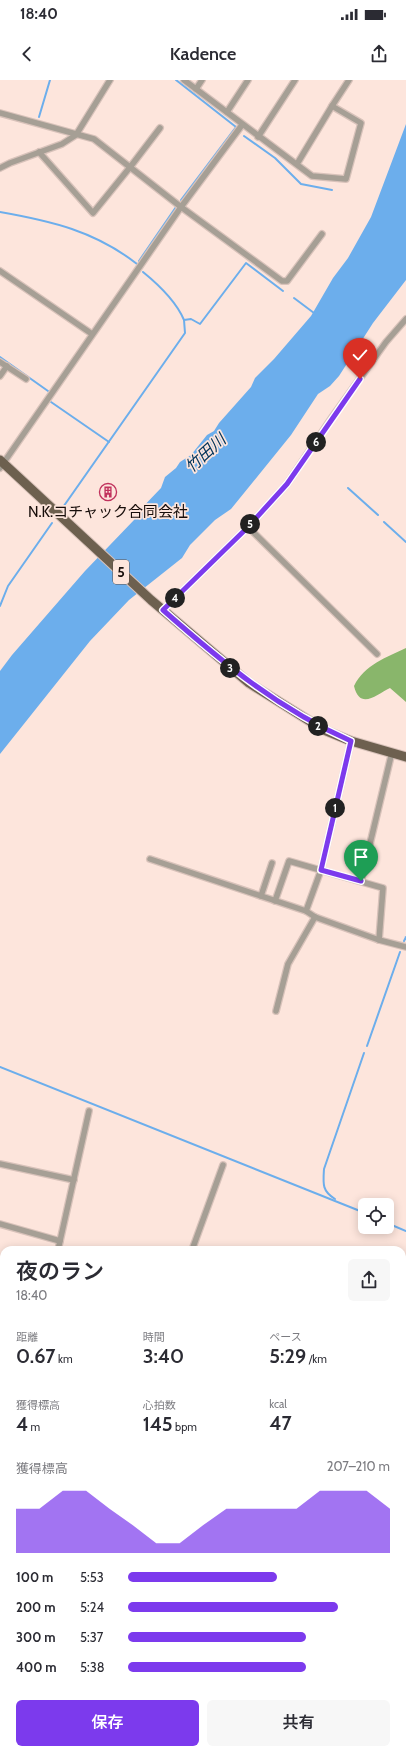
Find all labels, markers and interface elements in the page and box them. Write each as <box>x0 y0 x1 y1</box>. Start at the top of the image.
text: 18:40 <box>20 5 58 23</box>
icon: back <box>16 43 38 65</box>
text: Kadence <box>170 43 236 65</box>
icon: share <box>368 43 390 65</box>
pin <box>343 338 377 379</box>
icon: check <box>349 344 371 366</box>
water label: 竹田川 <box>181 429 231 476</box>
pin: 6 <box>306 432 326 452</box>
text: 6 <box>313 435 319 449</box>
building icon: N.K.コチャック合同会社 <box>98 482 118 502</box>
place label: N.K.コチャック合同会社 <box>28 503 188 521</box>
pin: 5 <box>240 514 260 534</box>
text: 5 <box>247 517 253 531</box>
road number: 5 <box>113 560 129 584</box>
pin: 4 <box>165 588 185 608</box>
text: 4 <box>172 591 178 605</box>
pin: 3 <box>220 658 240 678</box>
text: 3 <box>227 661 233 675</box>
pin: 2 <box>308 716 328 736</box>
text: 2 <box>315 719 321 733</box>
pin: 1 <box>325 798 345 818</box>
text: 1 <box>333 801 337 815</box>
pin <box>344 840 378 881</box>
icon: arrive <box>350 846 372 868</box>
map controls <box>358 1198 394 1234</box>
button: locate <box>358 1198 394 1234</box>
text: 夜のラン <box>16 1258 104 1285</box>
button: share <box>348 1259 390 1301</box>
text: 18:40 <box>16 1287 47 1303</box>
text: 距離 <box>16 1330 38 1344</box>
text: 時間 <box>143 1330 165 1344</box>
text: ペース <box>269 1330 302 1344</box>
text: 0.67 <box>16 1344 56 1368</box>
text: 3:40 <box>143 1344 184 1368</box>
text: 5:29 <box>269 1344 306 1368</box>
text: km <box>56 1352 73 1366</box>
text: /km <box>306 1352 327 1366</box>
text: kcal <box>269 1397 287 1411</box>
text: 獲得標高 <box>16 1398 60 1412</box>
text: 心拍数 <box>143 1398 176 1412</box>
text: 47 <box>269 1411 292 1435</box>
text: 4 <box>16 1412 28 1436</box>
text: 145 <box>143 1412 173 1436</box>
text: m <box>28 1420 40 1434</box>
text: bpm <box>173 1420 197 1434</box>
text: 207–210 m <box>327 1458 390 1474</box>
text: 獲得標高 <box>16 1460 68 1476</box>
text: 100 m <box>16 1569 53 1585</box>
text: 5:53 <box>80 1569 104 1585</box>
text: 200 m <box>16 1599 55 1615</box>
text: 5:24 <box>80 1599 104 1615</box>
text: 300 m <box>16 1629 56 1645</box>
text: 5:37 <box>80 1629 103 1645</box>
text: 400 m <box>16 1659 57 1675</box>
text: 5:38 <box>80 1659 105 1675</box>
button: 保存 <box>16 1700 199 1746</box>
button: 共有 <box>207 1700 390 1746</box>

